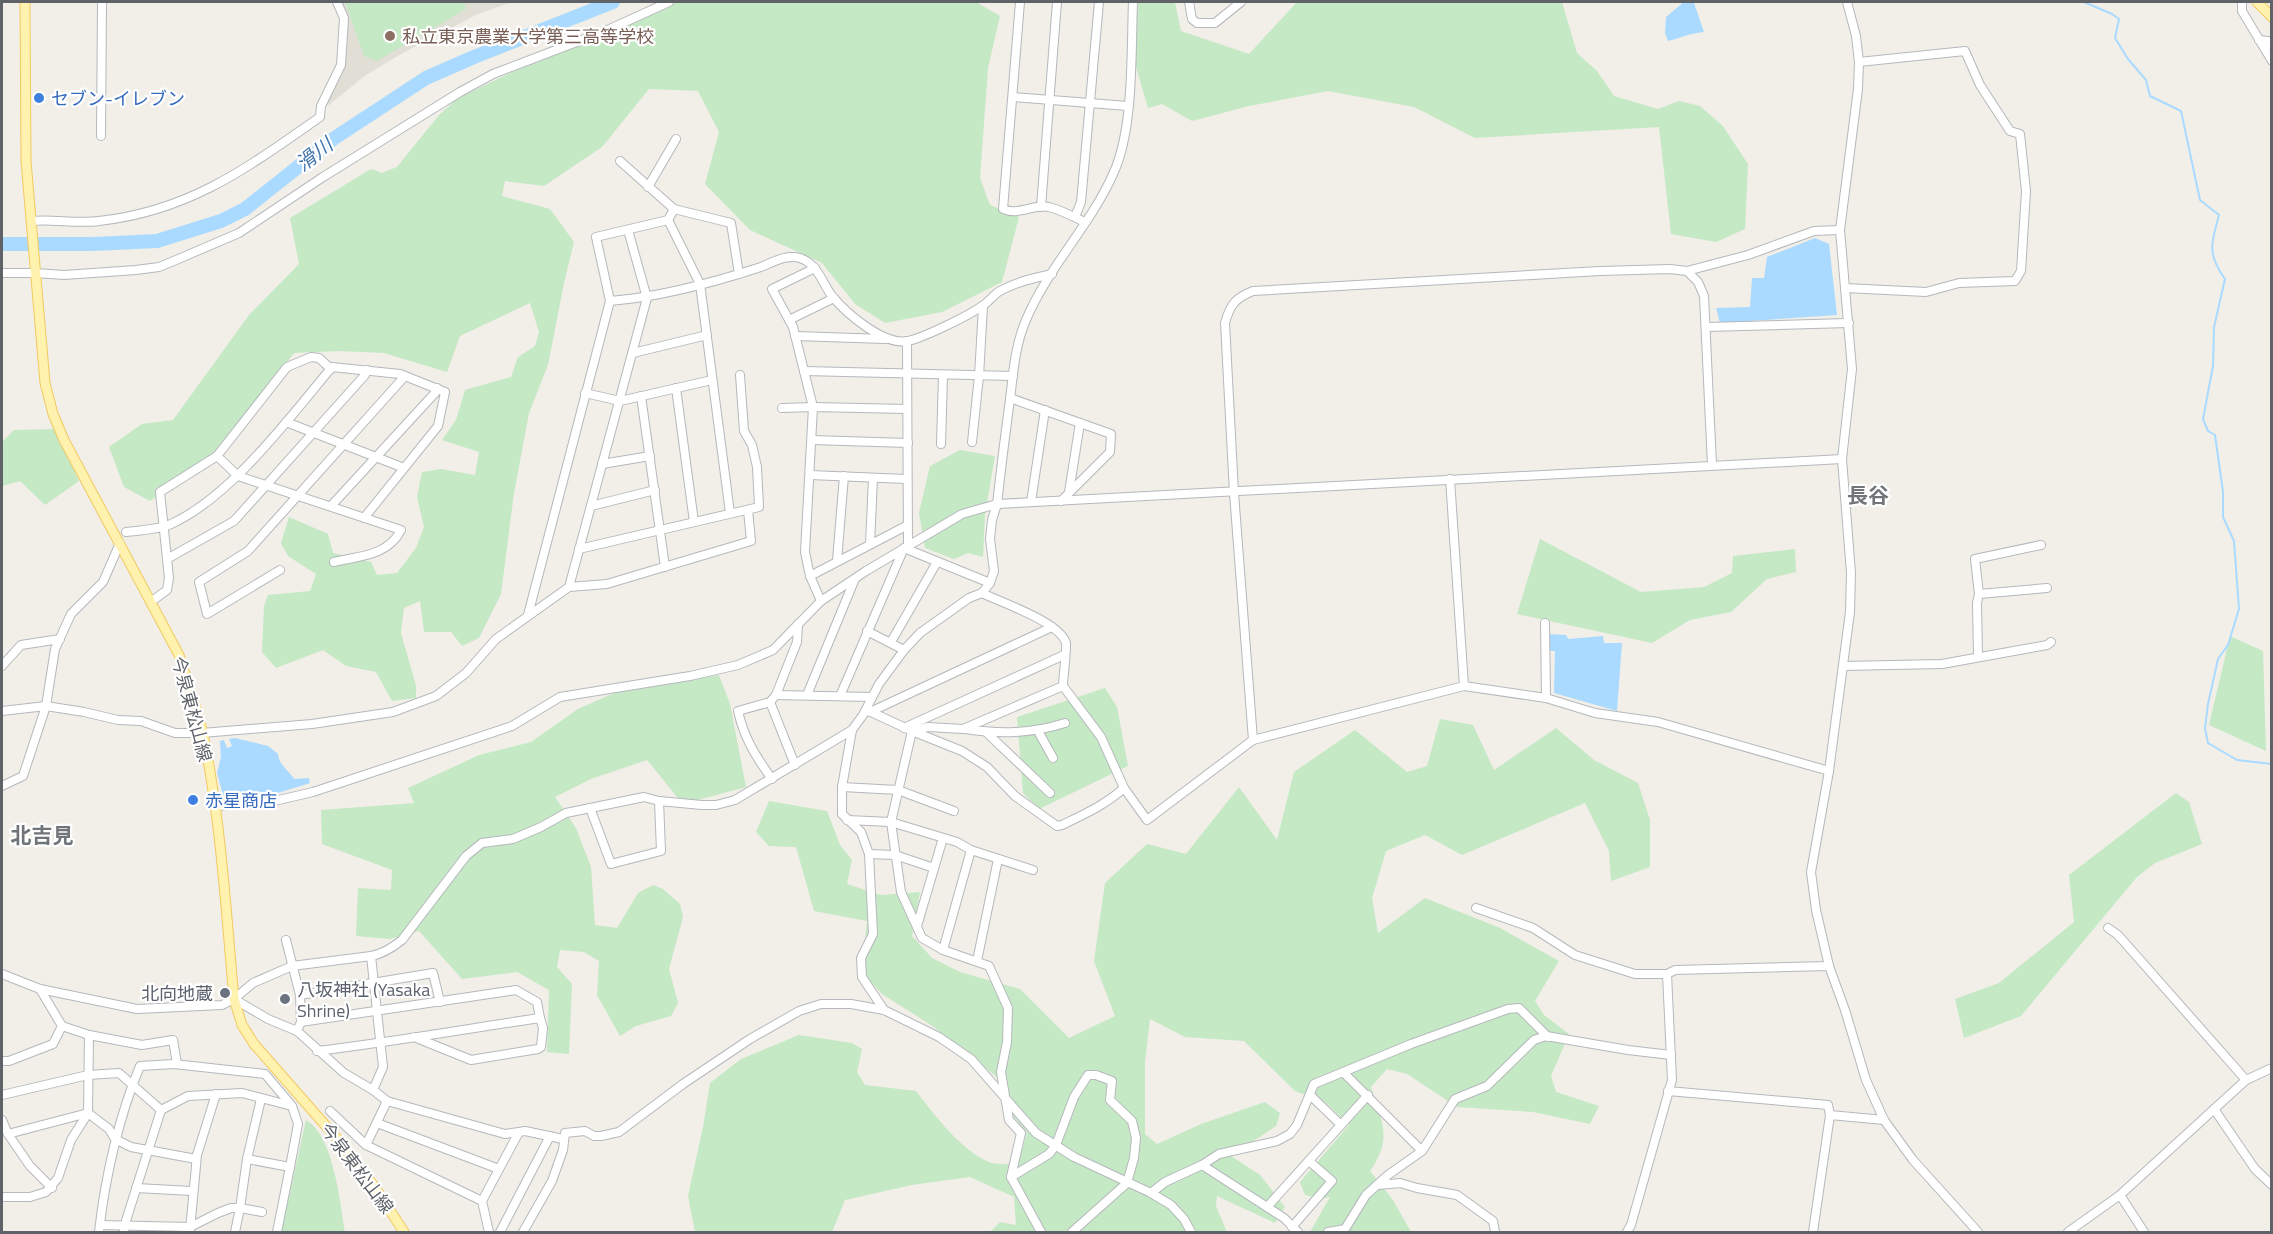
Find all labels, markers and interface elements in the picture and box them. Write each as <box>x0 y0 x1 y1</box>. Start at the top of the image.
place label: 私立東京農業大学第三高等学校 <box>402 23 654 50</box>
marker: 私立東京農業大学第三高等学校 <box>383 29 397 43</box>
place label: セブン-イレブン <box>51 85 185 112</box>
marker: セブン-イレブン <box>32 91 46 105</box>
water label: 滑川 <box>289 128 341 179</box>
district label: 長谷 <box>1847 479 1889 511</box>
street label: 今泉東松山線 <box>165 653 219 765</box>
place label: 赤星商店 <box>205 787 277 814</box>
marker: 赤星商店 <box>186 793 200 807</box>
district label: 北吉見 <box>11 819 74 851</box>
place label: 八坂神社 (Yasaka Shrine) <box>297 976 430 1024</box>
place label: 北向地蔵 <box>141 980 213 1007</box>
marker: 北向地蔵 <box>218 986 232 1000</box>
marker: 八坂神社 (Yasaka Shrine) <box>278 992 292 1006</box>
street label: 今泉東松山線 <box>314 1117 400 1219</box>

